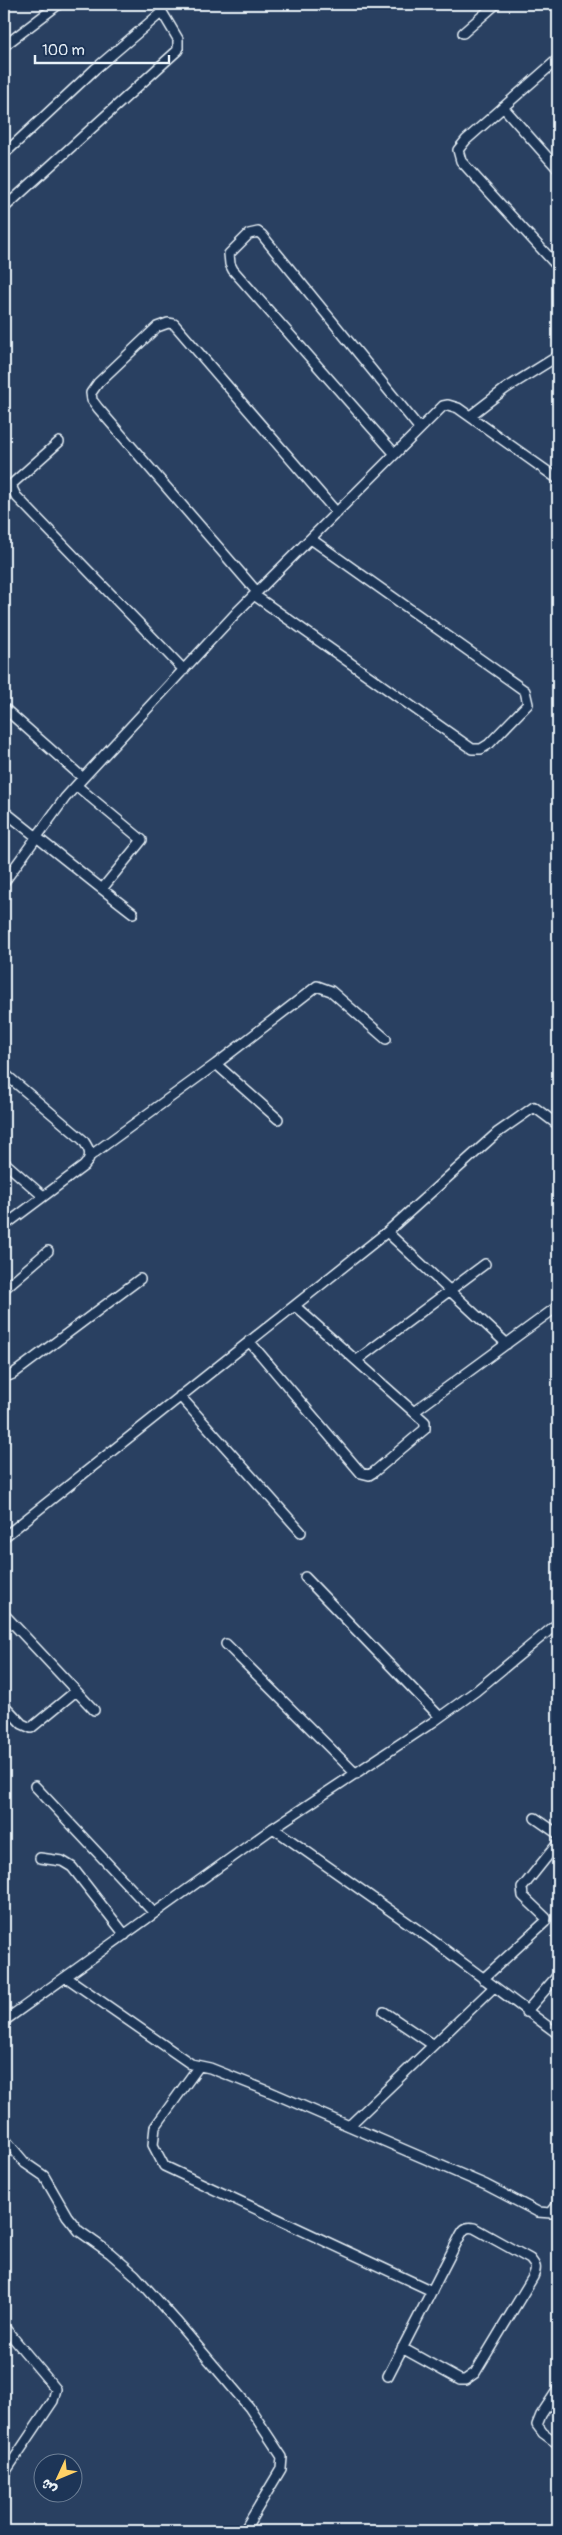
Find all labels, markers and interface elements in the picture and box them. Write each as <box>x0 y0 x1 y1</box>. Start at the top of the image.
scale bar <box>35 32 169 64</box>
text: 100 m <box>42 41 85 60</box>
north arrow <box>32 2452 82 2502</box>
text: ش <box>38 2475 60 2498</box>

